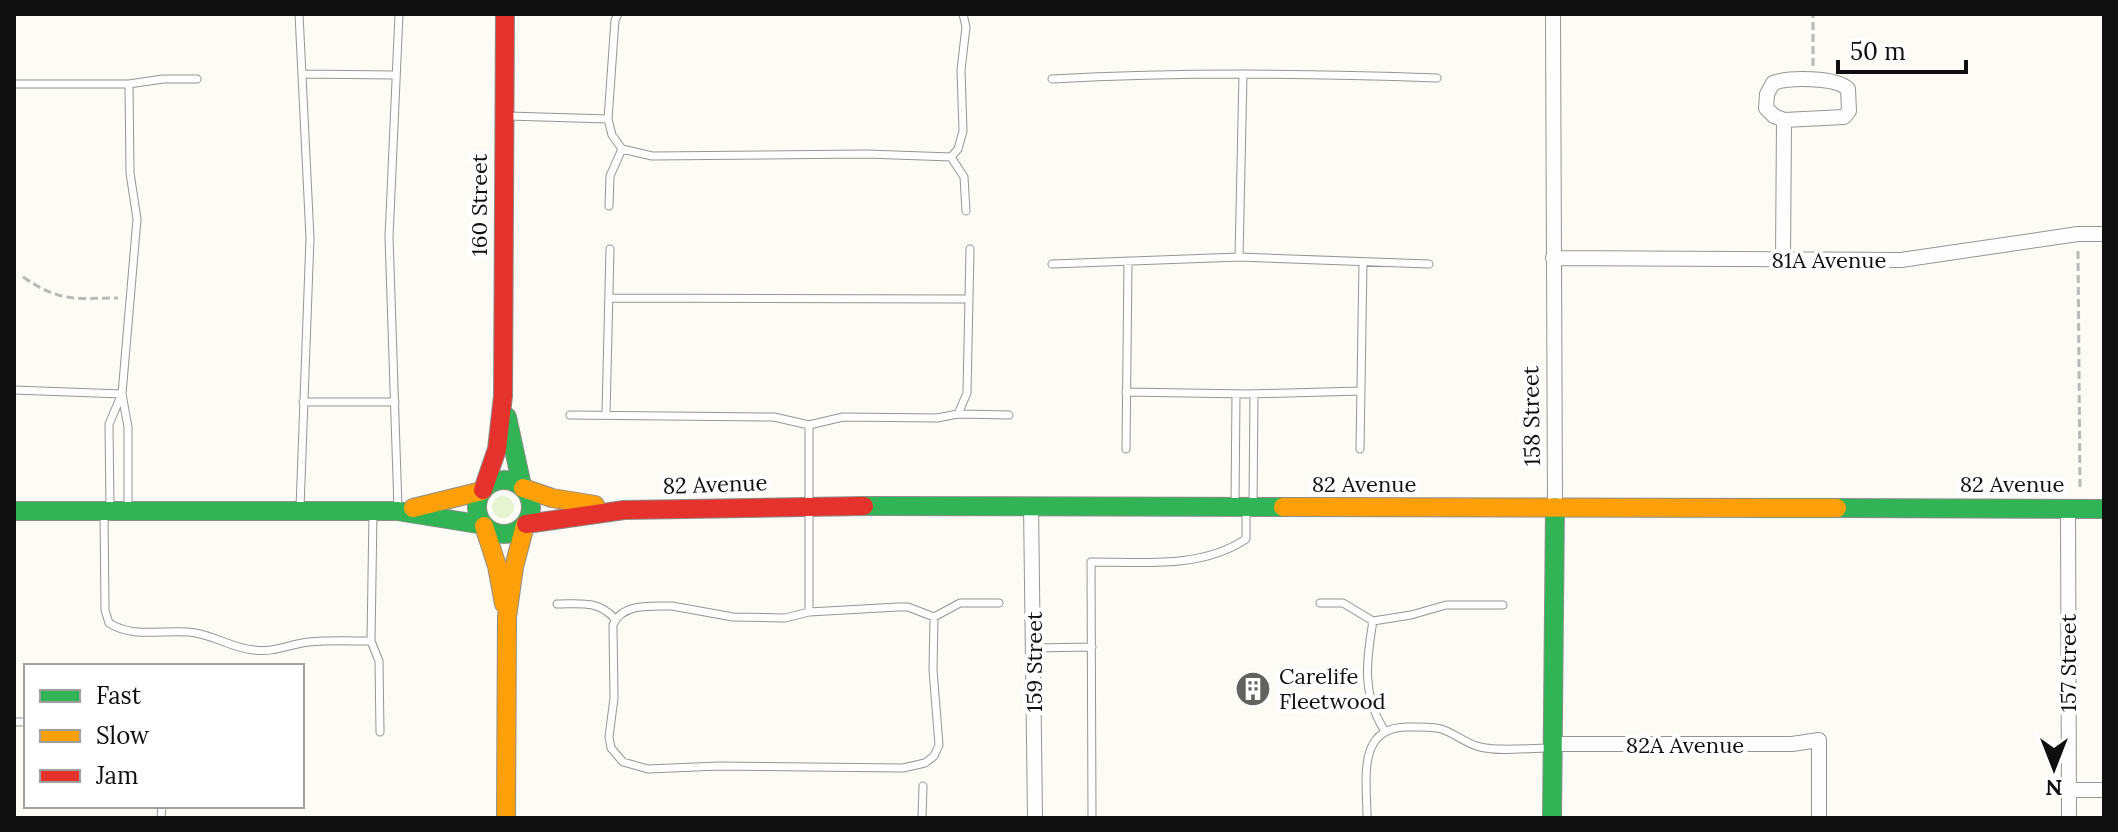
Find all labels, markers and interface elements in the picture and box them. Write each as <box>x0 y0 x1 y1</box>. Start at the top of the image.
scale bar <box>1838 24 1966 74</box>
text: 50 m <box>1850 36 1906 67</box>
street label: 160 Street <box>465 153 493 256</box>
street label: 81A Avenue <box>1772 246 1887 274</box>
street label: 158 Street <box>1516 365 1546 467</box>
street label: 82 Avenue <box>662 468 768 500</box>
street label: 82 Avenue <box>1312 470 1416 498</box>
street label: 82 Avenue <box>1960 470 2064 498</box>
street label: 159 Street <box>1020 611 1048 712</box>
street label: 157 Street <box>2054 613 2082 712</box>
place label: Carelife Fleetwood <box>1279 662 1386 715</box>
legend <box>24 664 304 808</box>
building icon: Carelife Fleetwood <box>1234 670 1272 708</box>
text: Fast <box>96 680 142 711</box>
text: Slow <box>96 720 150 751</box>
north arrow <box>2014 728 2094 808</box>
street label: 82A Avenue <box>1626 731 1744 759</box>
text: Jam <box>95 760 138 791</box>
text: N <box>2045 774 2063 802</box>

